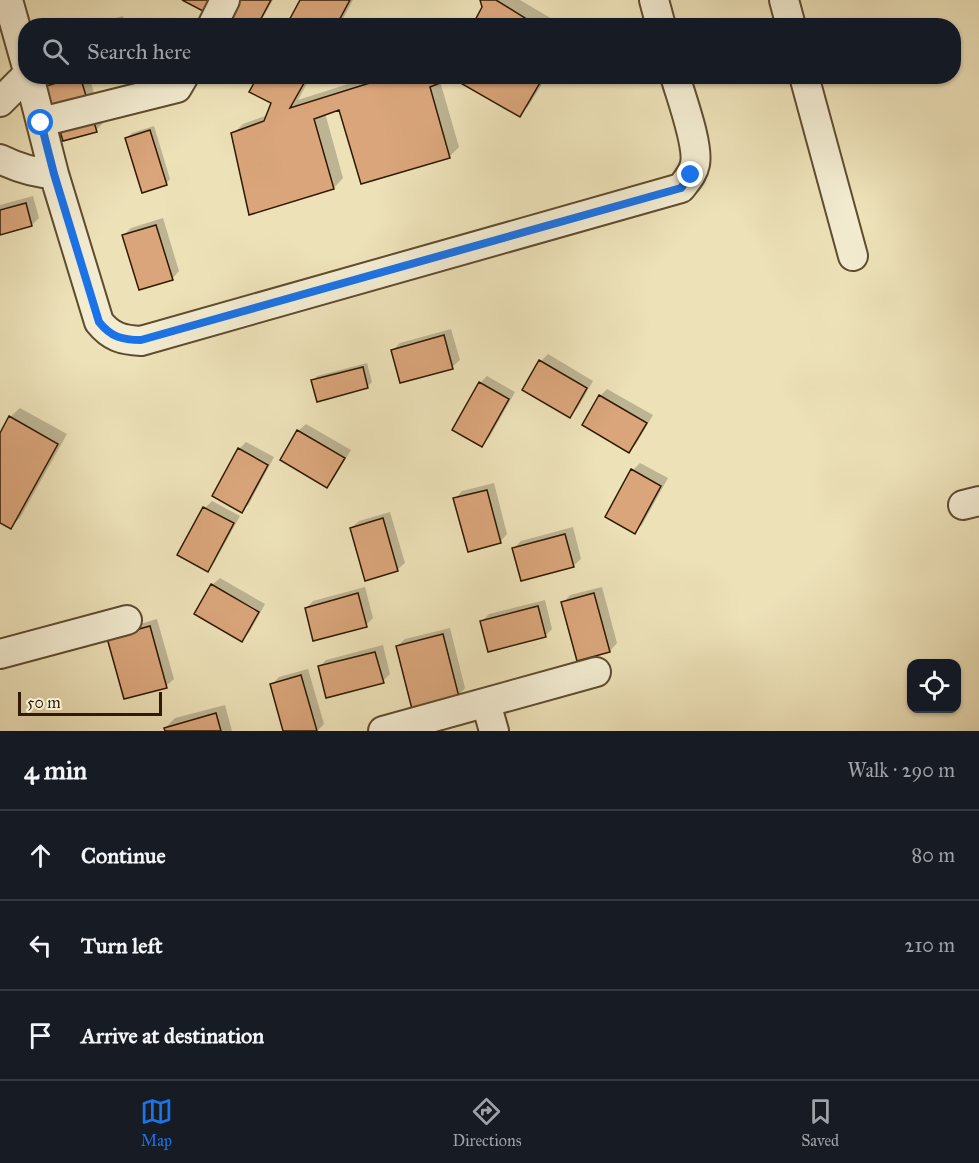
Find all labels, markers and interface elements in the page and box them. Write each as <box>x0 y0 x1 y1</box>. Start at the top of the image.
search box <box>18 18 961 84</box>
icon: search <box>39 35 72 68</box>
text: Search here <box>87 38 191 65</box>
route start <box>27 109 53 135</box>
route end <box>677 161 703 187</box>
map controls <box>907 659 961 713</box>
button: locate <box>907 659 961 713</box>
scale bar <box>18 689 162 716</box>
text: 50 m <box>27 693 61 712</box>
text: 4 min <box>24 754 87 786</box>
text: Walk · 290 m <box>847 758 955 782</box>
icon: ahead <box>24 839 57 872</box>
text: Continue <box>81 842 166 869</box>
text: 80 m <box>912 843 955 867</box>
icon: left <box>24 929 57 962</box>
text: Turn left <box>81 932 163 959</box>
text: 210 m <box>905 933 955 957</box>
icon: arrive <box>24 1019 57 1052</box>
text: Arrive at destination <box>81 1022 264 1049</box>
tab: Map <box>140 1095 173 1150</box>
tab: Directions <box>453 1095 521 1150</box>
tab: Saved <box>801 1095 839 1150</box>

